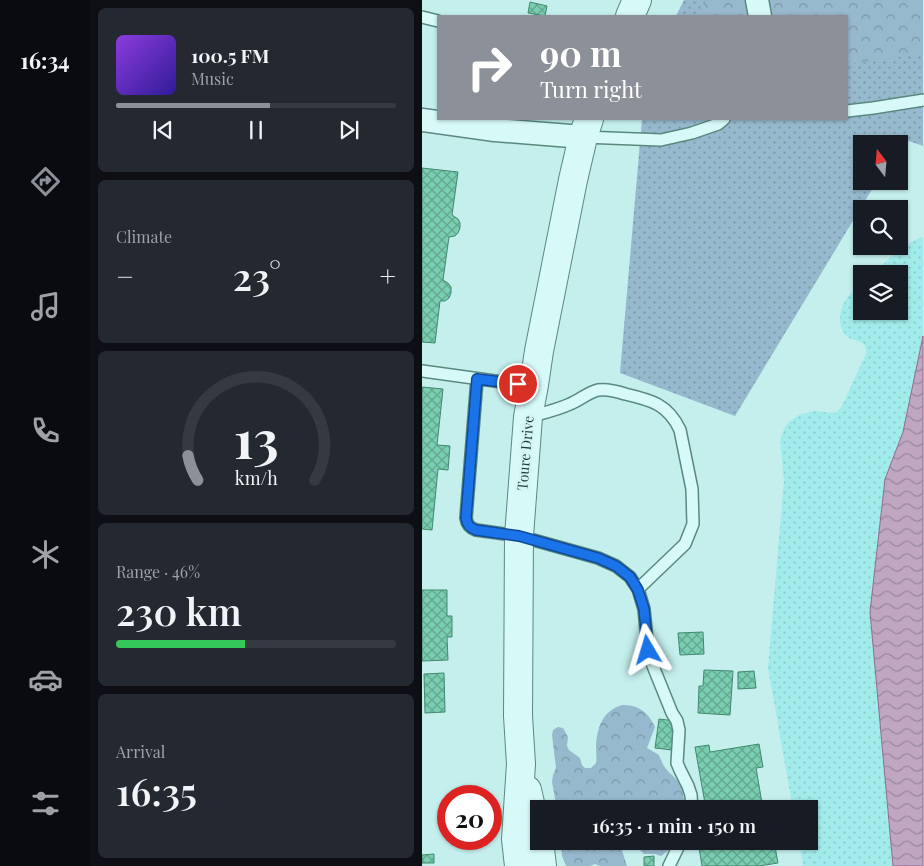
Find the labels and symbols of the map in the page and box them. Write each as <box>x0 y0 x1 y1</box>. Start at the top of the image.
north arrow <box>853 135 908 190</box>
pin <box>497 363 539 405</box>
street label: Toure Drive <box>512 415 538 491</box>
position arrow <box>621 623 673 675</box>
speed limit sign: 20 <box>437 785 502 850</box>

